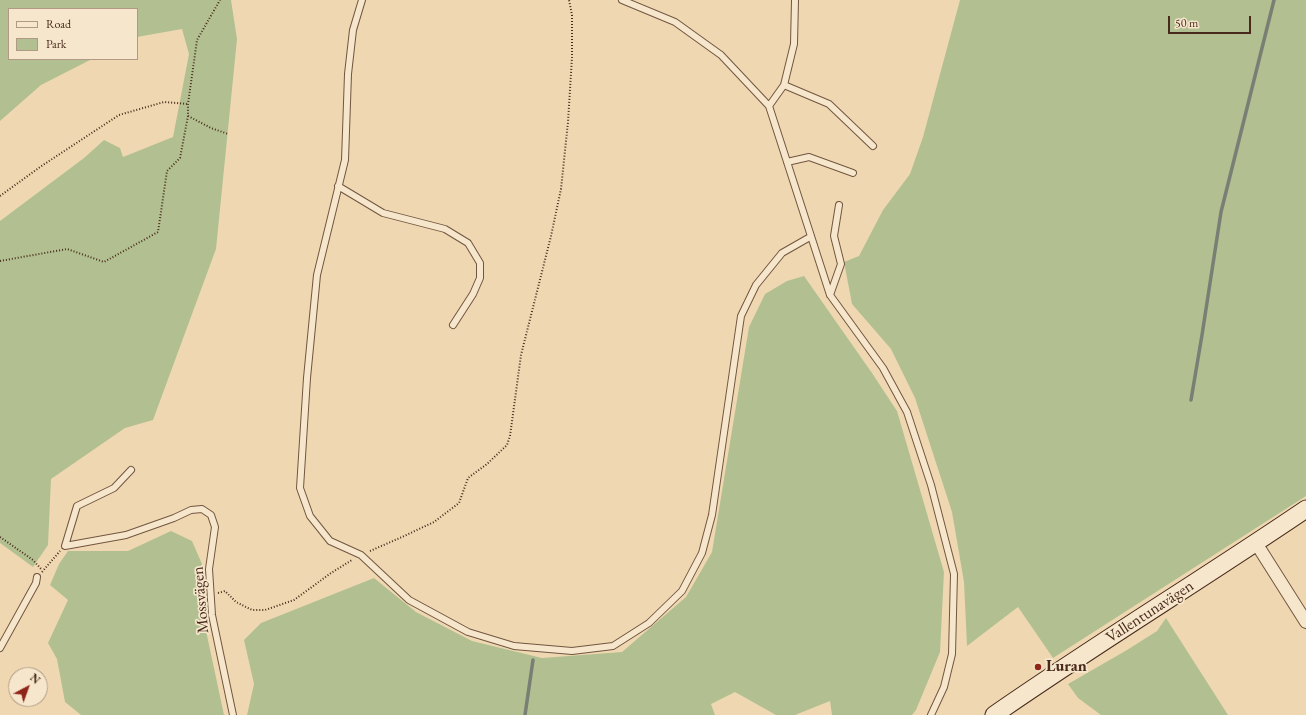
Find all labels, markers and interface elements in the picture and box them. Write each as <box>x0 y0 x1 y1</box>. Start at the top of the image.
legend <box>8 8 138 60</box>
scale bar <box>1170 8 1253 34</box>
text: 50 m <box>1175 15 1198 31</box>
text: Road <box>46 16 71 32</box>
text: Park <box>46 36 66 52</box>
street label: Mossvägen <box>189 566 213 634</box>
street label: Vallentunavägen <box>1103 577 1197 647</box>
place label: Luran <box>1046 657 1087 677</box>
marker: Luran <box>1033 662 1043 672</box>
north arrow <box>8 667 48 707</box>
text: N <box>27 670 43 687</box>

